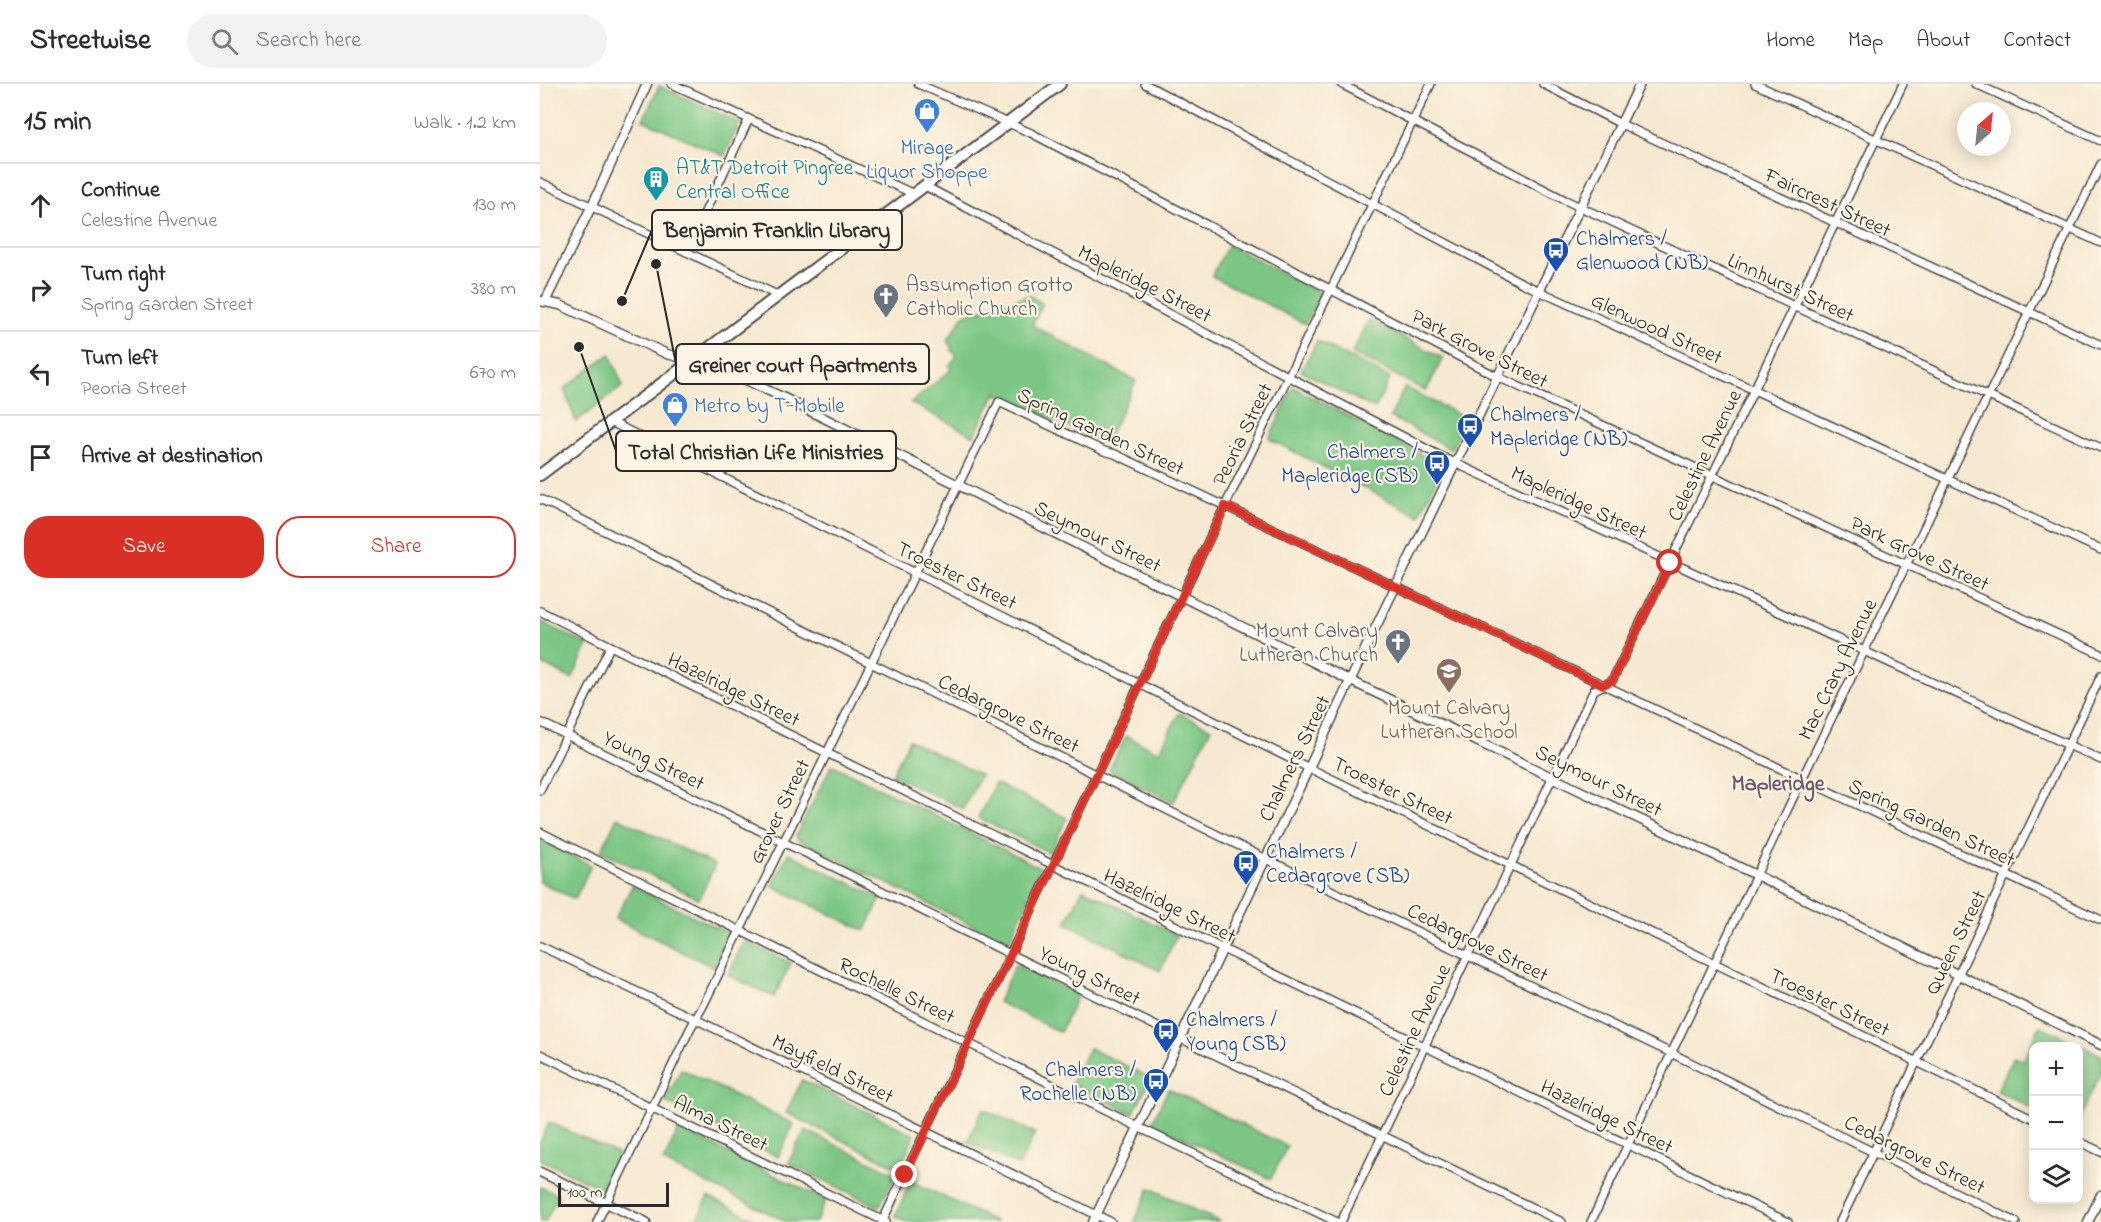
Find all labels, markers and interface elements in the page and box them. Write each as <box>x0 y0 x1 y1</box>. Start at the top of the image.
search box <box>187 14 607 68</box>
text: Streetwise <box>30 21 151 62</box>
icon: search <box>208 25 241 58</box>
text: Search here <box>256 25 361 57</box>
text: Home <box>1766 26 1815 56</box>
text: Map <box>1848 26 1883 56</box>
text: About <box>1916 26 1970 56</box>
text: Contact <box>2003 26 2071 56</box>
shop icon: Mirage Liquor Shoppe <box>912 96 942 134</box>
north arrow <box>1957 102 2011 156</box>
text: 15 min <box>24 104 91 142</box>
text: Walk · 1.2 km <box>414 109 516 138</box>
place label: Mirage Liquor Shoppe <box>866 134 988 188</box>
place label: AT&T Detroit Pingree Central Office <box>676 154 854 208</box>
street label: Faircrest Street <box>1758 161 1895 246</box>
building icon: AT&T Detroit Pingree Central Office <box>641 164 671 202</box>
text: Continue <box>81 175 160 207</box>
icon: ahead <box>24 189 57 222</box>
text: 130 m <box>472 191 516 220</box>
text: Celestine Avenue <box>81 207 217 236</box>
callout: Benjamin Franklin Library <box>652 210 902 250</box>
text: Benjamin Franklin Library <box>663 216 890 249</box>
place label: Chalmers / Glenwood (NB) <box>1576 225 1708 279</box>
bus stop icon: Chalmers / Glenwood (NB) <box>1541 235 1571 273</box>
street label: Mapleridge Street <box>1071 238 1216 333</box>
street label: Linnhurst Street <box>1722 246 1858 331</box>
text: Turn right <box>81 259 166 291</box>
place label: Assumption Grotto Catholic Church <box>906 271 1073 325</box>
icon: right <box>24 273 57 306</box>
text: 380 m <box>471 275 516 304</box>
church icon: Assumption Grotto Catholic Church <box>871 281 901 319</box>
street label: Glenwood Street <box>1586 286 1727 373</box>
text: Spring Garden Street <box>81 291 253 320</box>
street label: Park Grove Street <box>1405 302 1553 397</box>
text: Turn left <box>81 343 158 375</box>
callout: Greiner court Apartments <box>676 344 929 384</box>
text: Greiner court Apartments <box>689 351 917 383</box>
icon: left <box>24 357 57 390</box>
text: 670 m <box>470 359 516 388</box>
text: Peoria Street <box>81 375 187 404</box>
street label: Peoria Street <box>1206 378 1282 491</box>
street label: Spring Garden Street <box>1011 381 1189 486</box>
street label: Celestine Avenue <box>1661 384 1751 527</box>
shop icon: Metro by T-Mobile <box>660 390 690 428</box>
place label: Metro by T-Mobile <box>694 392 845 424</box>
place label: Chalmers / Mapleridge (NB) <box>1490 401 1627 457</box>
bus stop icon: Chalmers / Mapleridge (NB) <box>1455 411 1485 449</box>
callout: Total Christian Life Ministries <box>616 431 896 471</box>
text: Total Christian Life Ministries <box>628 438 884 470</box>
place label: Chalmers / Mapleridge (SB) <box>1281 438 1418 494</box>
icon: arrive <box>24 441 57 474</box>
text: Arrive at destination <box>81 441 263 473</box>
bus stop icon: Chalmers / Mapleridge (SB) <box>1422 448 1452 486</box>
street label: Mapleridge Street <box>1504 459 1651 550</box>
street label: Seymour Street <box>1027 494 1166 583</box>
street label: Park Grove Street <box>1845 509 1994 600</box>
button: Save <box>24 516 264 578</box>
button: Share <box>276 516 516 578</box>
street label: Troester Street <box>891 535 1021 619</box>
route start <box>1656 549 1682 575</box>
street label: Mac Crary Avenue <box>1792 593 1888 747</box>
place label: Mount Calvary Lutheran Church <box>1239 617 1378 671</box>
church icon: Mount Calvary Lutheran Church <box>1383 627 1413 665</box>
street label: Hazelridge Street <box>661 646 805 738</box>
school or university icon: Mount Calvary Lutheran School <box>1434 656 1464 694</box>
street label: Cedargrove Street <box>932 668 1084 764</box>
street label: Chalmers Street <box>1252 691 1339 827</box>
place label: Mount Calvary Lutheran School <box>1380 694 1518 748</box>
street label: Young Street <box>596 724 709 801</box>
street label: Seymour Street <box>1528 738 1667 827</box>
street label: Troester Street <box>1327 750 1457 834</box>
street label: Grover Street <box>742 754 819 869</box>
district label: Mapleridge <box>1732 769 1826 802</box>
street label: Spring Garden Street <box>1842 772 2020 877</box>
place label: Chalmers / Cedargrove (SB) <box>1266 838 1409 894</box>
bus stop icon: Chalmers / Cedargrove (SB) <box>1231 848 1261 886</box>
street label: Hazelridge Street <box>1097 862 1241 954</box>
street label: Queen Street <box>1919 886 1995 1000</box>
street label: Cedargrove Street <box>1401 897 1553 993</box>
street label: Young Street <box>1032 939 1145 1016</box>
street label: Rochelle Street <box>833 951 959 1033</box>
street label: Celestine Avenue <box>1372 959 1460 1102</box>
street label: Troester Street <box>1764 962 1894 1046</box>
place label: Chalmers / Young (SB) <box>1186 1006 1286 1062</box>
bus stop icon: Chalmers / Young (SB) <box>1151 1016 1181 1054</box>
street label: Mayfield Street <box>765 1027 898 1114</box>
map controls <box>2029 1042 2083 1204</box>
button: + <box>2029 1042 2083 1096</box>
place label: Chalmers / Rochelle (NB) <box>1020 1056 1136 1110</box>
bus stop icon: Chalmers / Rochelle (NB) <box>1141 1066 1171 1104</box>
street label: Hazelridge Street <box>1534 1073 1678 1165</box>
street label: Alma Street <box>668 1089 773 1161</box>
button: − <box>2029 1096 2083 1150</box>
street label: Cedargrove Street <box>1838 1109 1990 1205</box>
button: layers <box>2029 1150 2083 1204</box>
route end <box>891 1161 917 1187</box>
scale bar <box>558 1180 669 1208</box>
text: 100 m <box>567 1181 602 1205</box>

